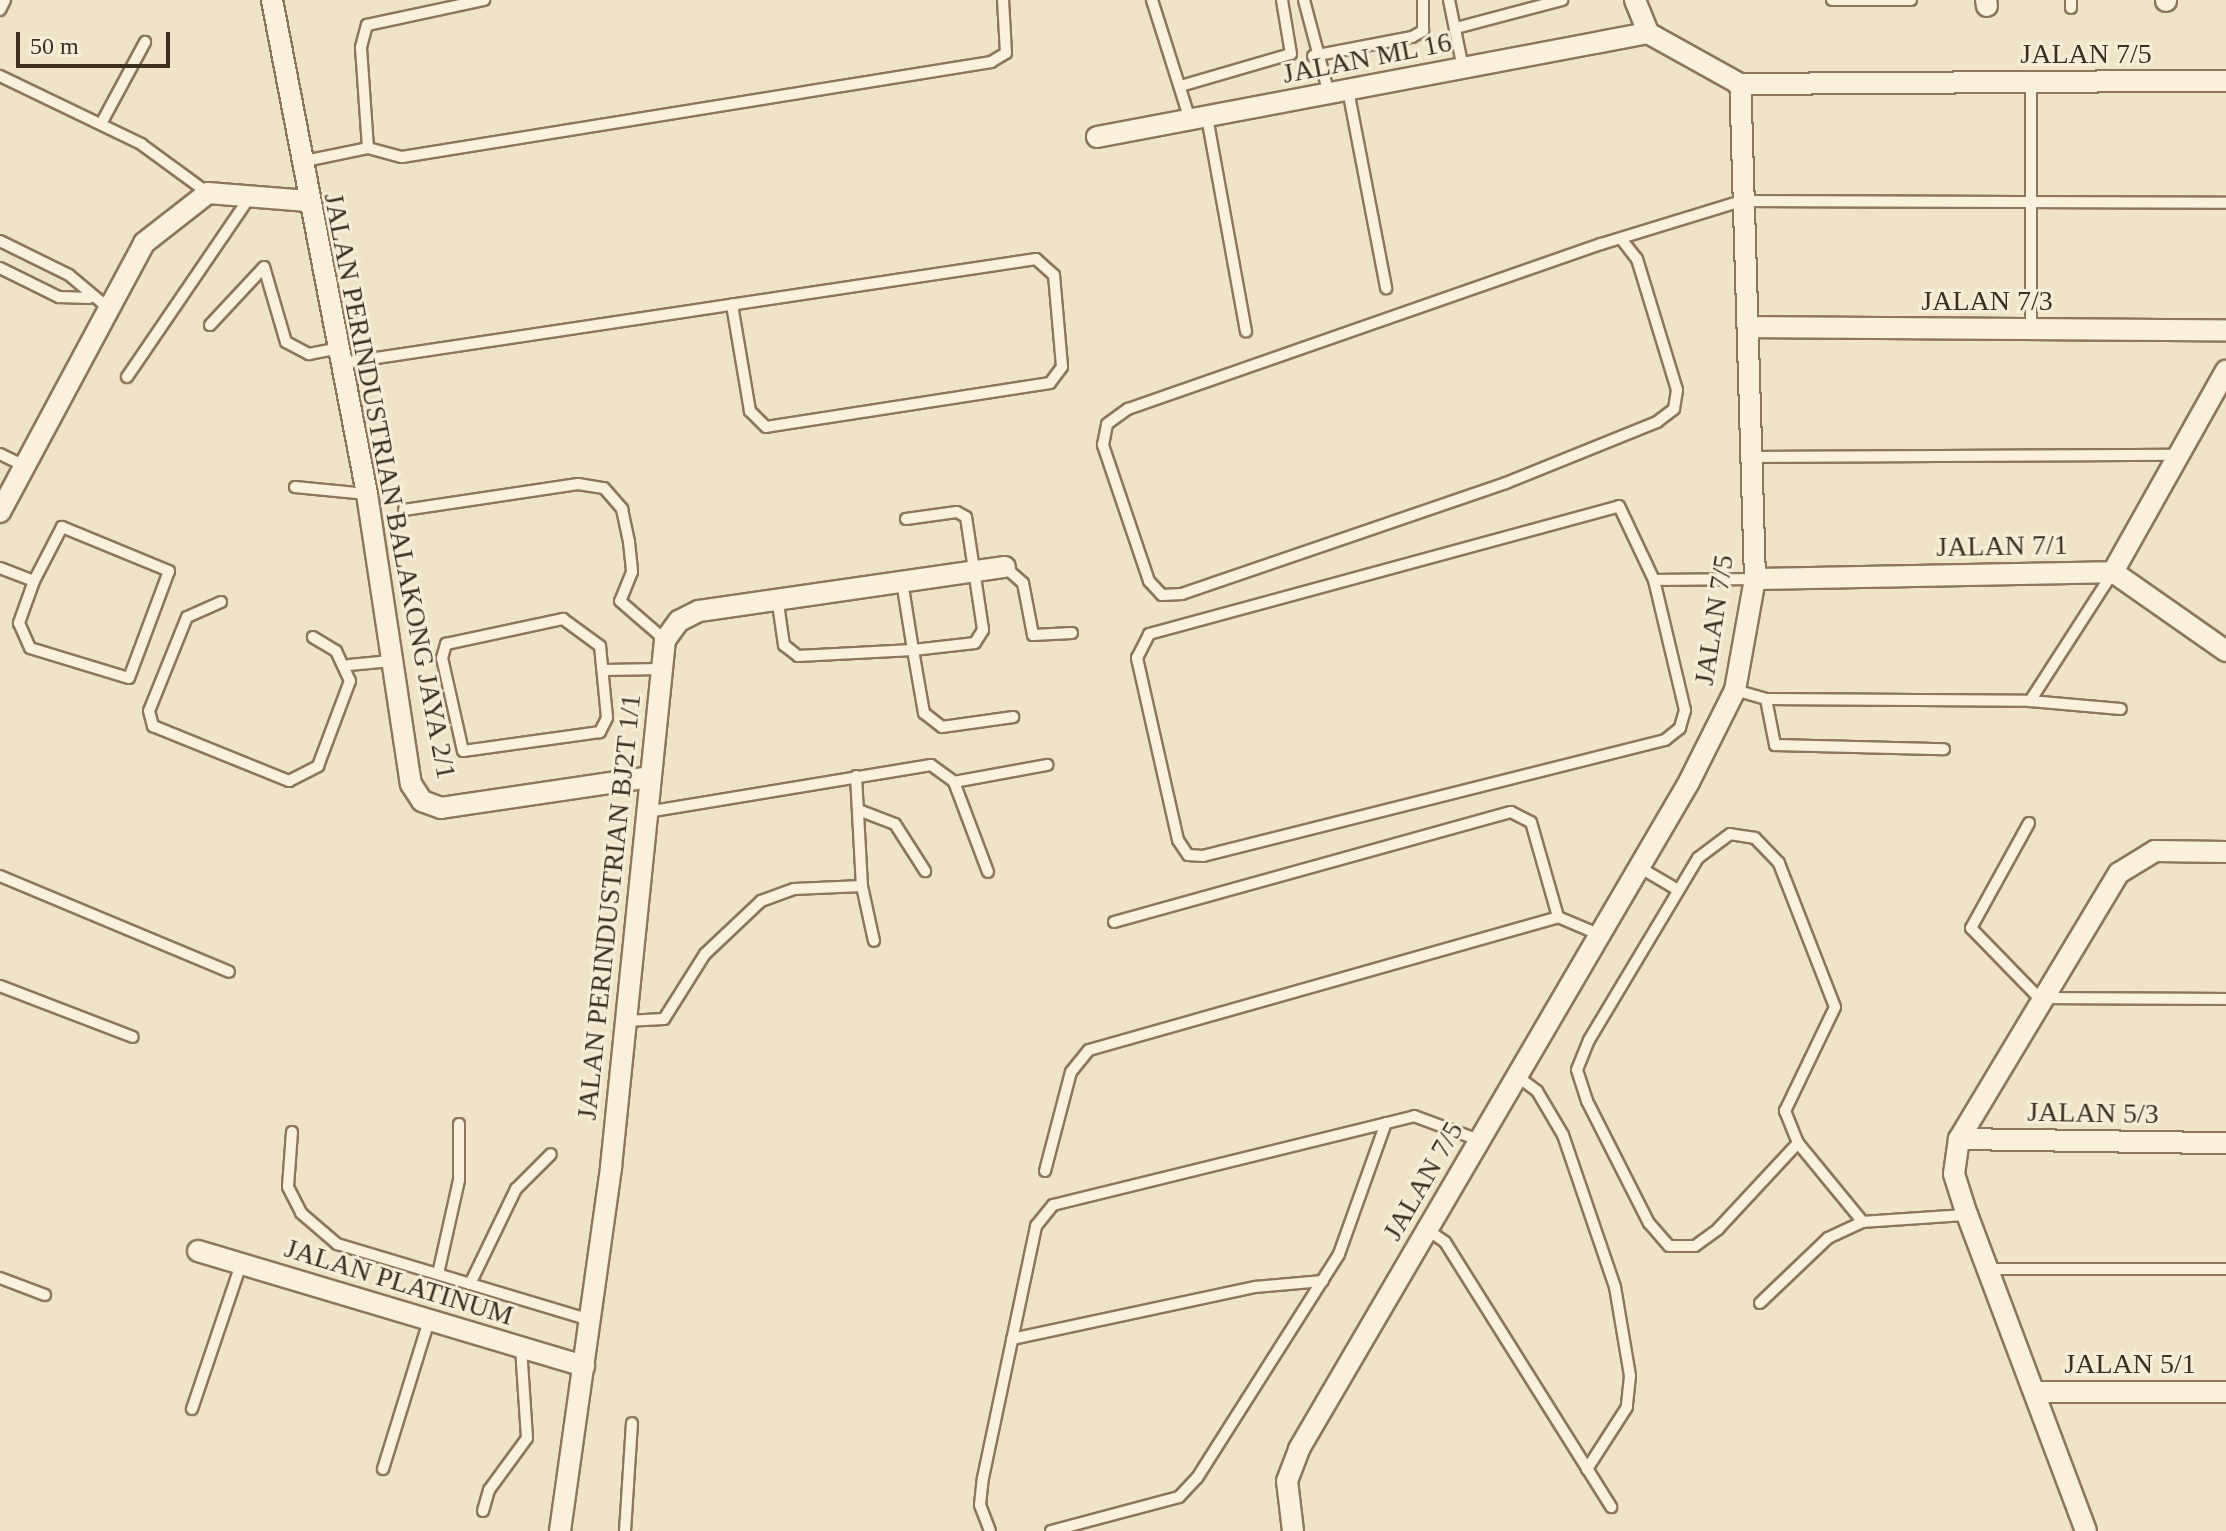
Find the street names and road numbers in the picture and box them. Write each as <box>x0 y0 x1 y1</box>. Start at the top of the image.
street label: JALAN ML 16 <box>1279 25 1455 91</box>
street label: JALAN 7/5 <box>2020 37 2152 71</box>
street label: JALAN PERINDUSTRIAN BALAKONG JAYA 2/1 <box>316 189 464 783</box>
street label: JALAN 7/3 <box>1921 284 2053 318</box>
street label: JALAN 7/1 <box>1936 528 2068 564</box>
street label: JALAN 7/5 <box>1687 552 1741 688</box>
street label: JALAN PERINDUSTRIAN BJ2T 1/1 <box>570 692 648 1122</box>
street label: JALAN 5/3 <box>2027 1095 2159 1131</box>
street label: JALAN 7/5 <box>1376 1116 1470 1246</box>
street label: JALAN PLATINUM <box>281 1231 517 1333</box>
street label: JALAN 5/1 <box>2064 1347 2196 1381</box>

